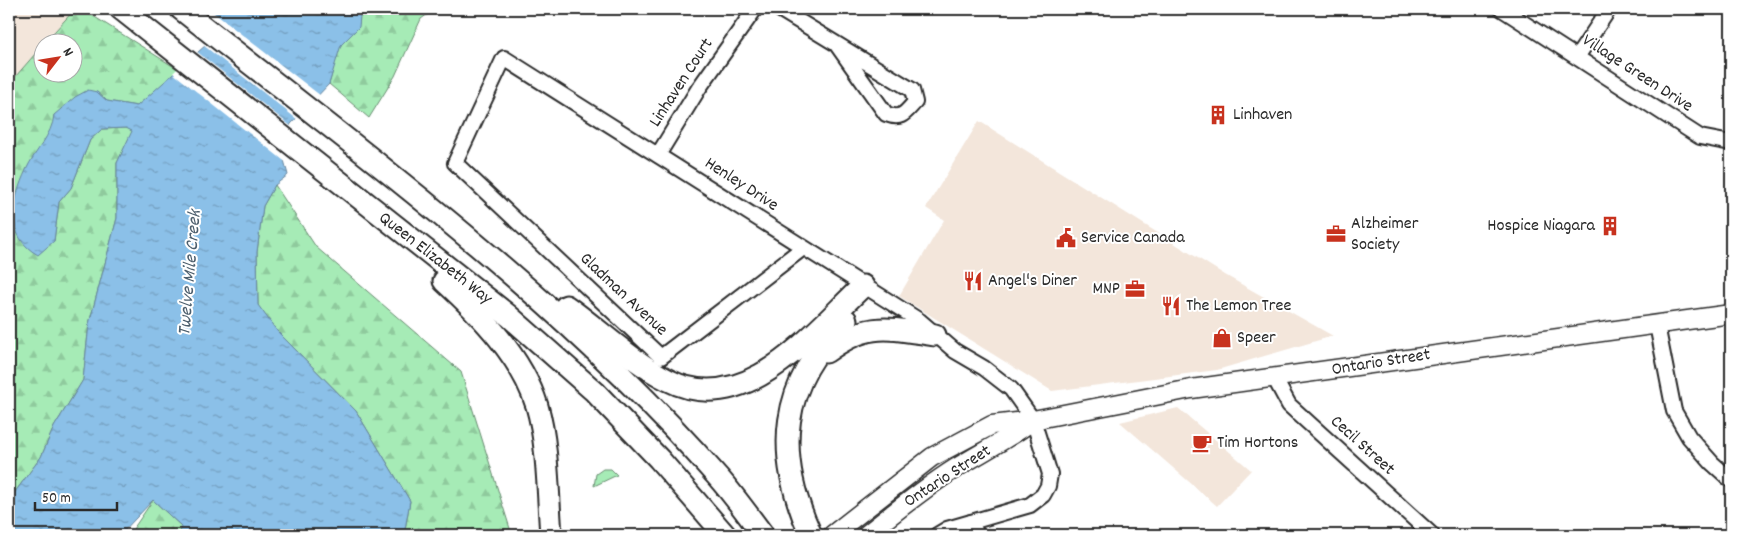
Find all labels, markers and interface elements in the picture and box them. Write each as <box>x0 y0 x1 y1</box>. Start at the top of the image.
street label: Village Green Drive <box>1577 29 1697 119</box>
north arrow <box>32 32 82 82</box>
street label: Linhaven Court <box>644 33 720 132</box>
text: N <box>57 44 78 61</box>
place label: Linhaven <box>1233 103 1292 128</box>
building icon: Linhaven <box>1207 104 1229 126</box>
street label: Henley Drive <box>699 152 783 218</box>
water label: Twelve Mile Creek <box>172 207 210 337</box>
street label: Queen Elizabeth Way <box>373 207 498 312</box>
place label: Alzheimer Society <box>1351 212 1419 258</box>
place label: Hospice Niagara <box>1487 214 1596 239</box>
building icon: Hospice Niagara <box>1599 215 1621 237</box>
office icon: Alzheimer Society <box>1325 223 1347 245</box>
place label: Service Canada <box>1081 226 1185 251</box>
public building icon: Service Canada <box>1055 227 1077 249</box>
street label: Gladman Avenue <box>573 247 673 343</box>
place label: Angel's Diner <box>988 269 1077 294</box>
restaurant icon: Angel's Diner <box>962 270 984 292</box>
place label: MNP <box>1092 277 1120 302</box>
office icon: MNP <box>1124 278 1146 300</box>
place label: The Lemon Tree <box>1186 294 1291 319</box>
restaurant icon: The Lemon Tree <box>1160 295 1182 317</box>
place label: Speer <box>1237 326 1276 351</box>
shop icon: Speer <box>1211 327 1233 349</box>
street label: Ontario Street <box>1330 343 1432 383</box>
street label: Cecil Street <box>1324 410 1400 482</box>
place label: Tim Hortons <box>1217 431 1298 456</box>
cafe icon: Tim Hortons <box>1191 432 1213 454</box>
street label: Ontario Street <box>899 439 997 515</box>
scale bar <box>35 479 118 511</box>
text: 50 m <box>42 488 71 510</box>

